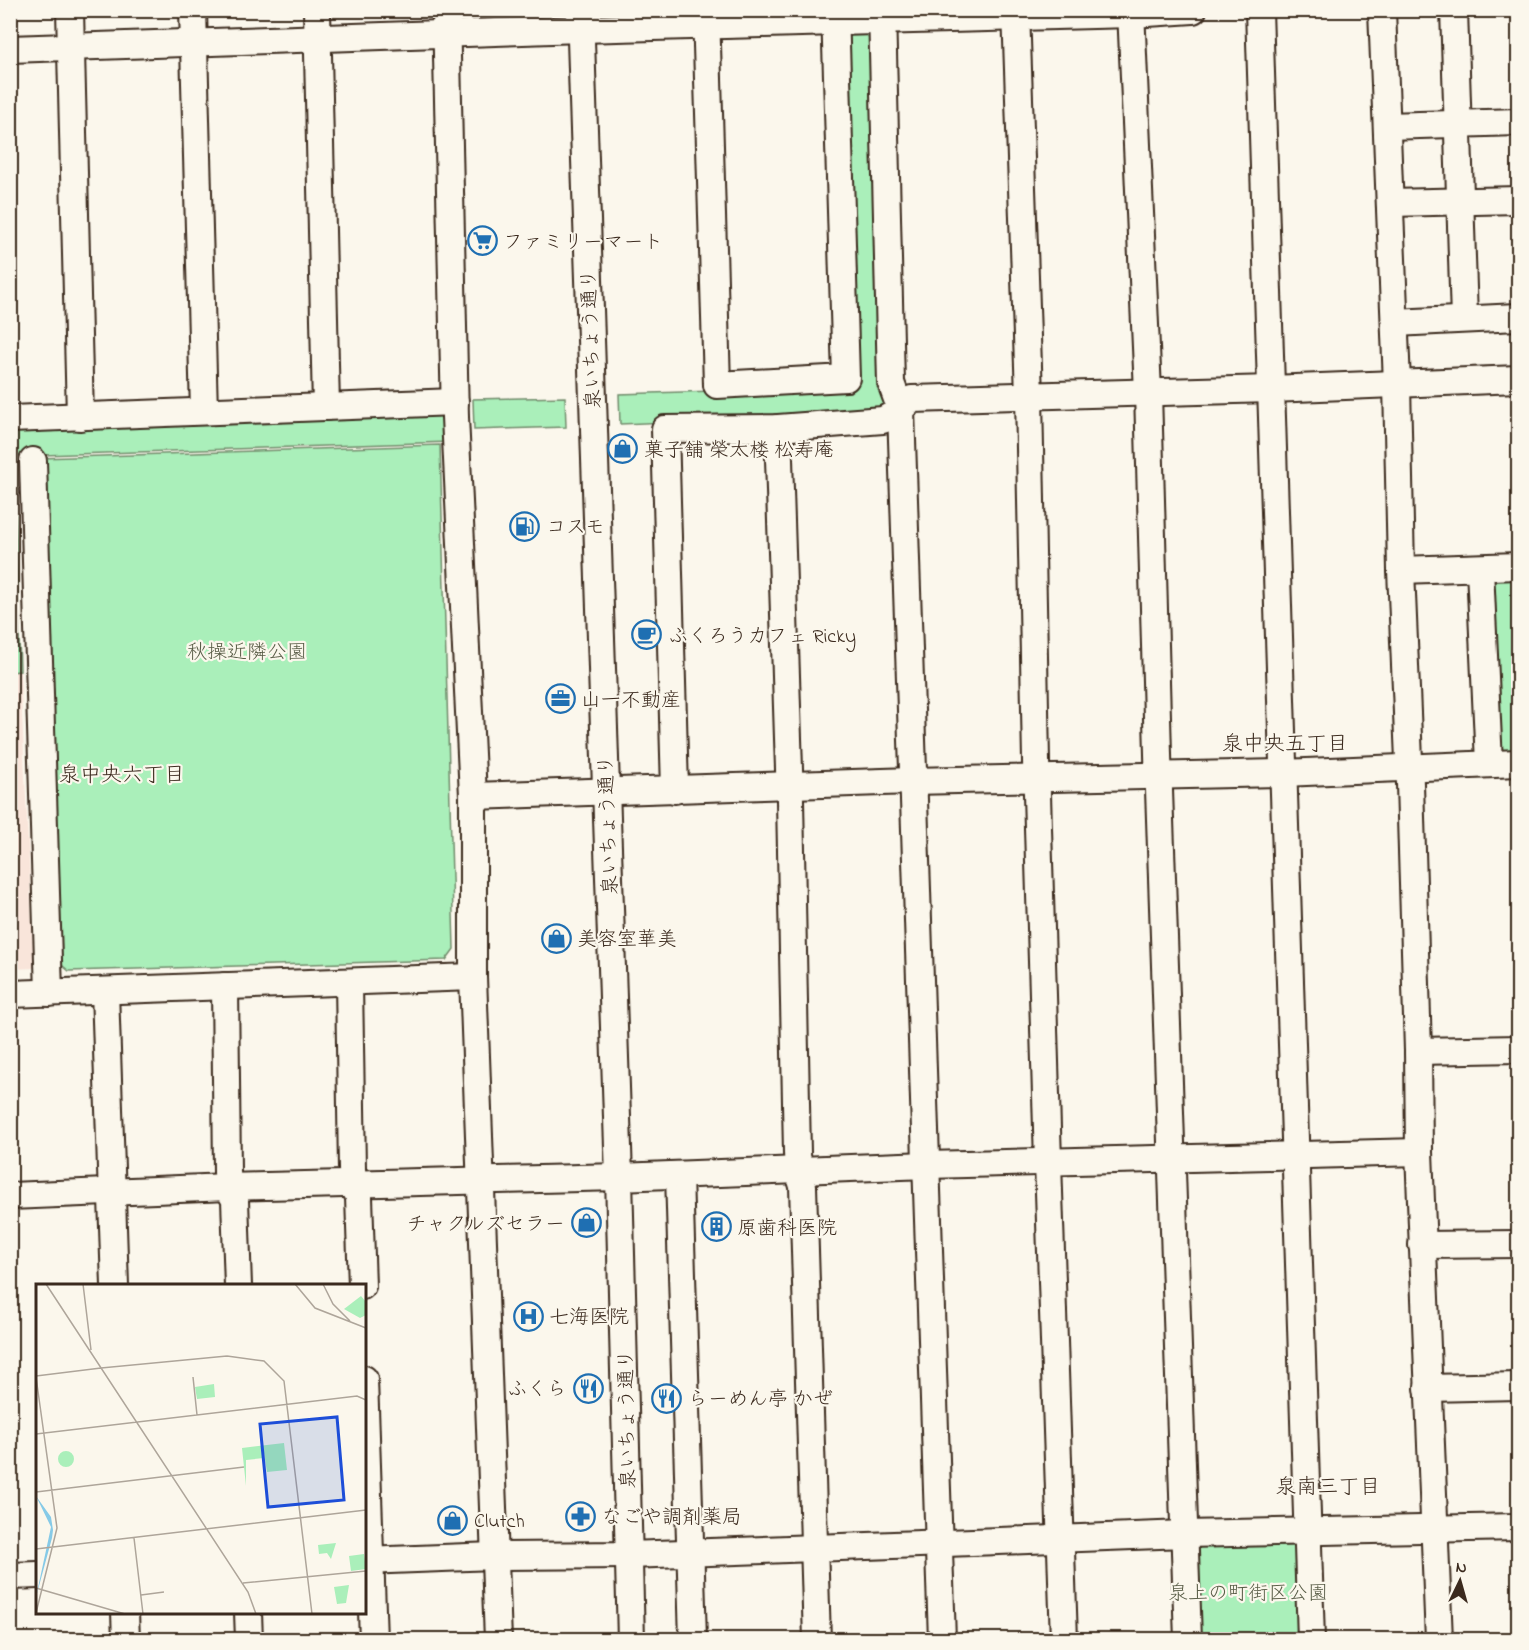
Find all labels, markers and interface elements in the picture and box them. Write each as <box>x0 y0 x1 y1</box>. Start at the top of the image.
supermarket icon: ファミリーマート <box>466 225 498 257</box>
place label: ファミリーマート <box>503 229 663 258</box>
street label: 泉いちょう通り <box>576 268 609 409</box>
shop icon: 菓子舗 榮太楼 松寿庵 <box>607 433 639 465</box>
place label: 菓子舗 榮太楼 松寿庵 <box>644 437 834 466</box>
fuel station icon: コスモ <box>509 510 541 542</box>
place label: コスモ <box>546 514 605 543</box>
cafe icon: ふくろうカフェ Ricky <box>631 619 663 651</box>
place label: ふくろうカフェ Ricky <box>668 623 856 652</box>
park label: 秋操近隣公園 <box>187 639 307 668</box>
office icon: 山一不動産 <box>544 683 576 715</box>
place label: 山一不動産 <box>581 687 681 716</box>
district label: 泉中央五丁目 <box>1222 730 1348 760</box>
street label: 泉いちょう通り <box>593 754 626 895</box>
district label: 泉中央六丁目 <box>59 761 185 791</box>
shop icon: 美容室華美 <box>540 922 572 954</box>
place label: 美容室華美 <box>577 926 677 955</box>
shop icon: チャクルズセラー <box>570 1207 602 1239</box>
place label: チャクルズセラー <box>407 1211 565 1240</box>
building icon: 原歯科医院 <box>700 1211 732 1243</box>
place label: 原歯科医院 <box>737 1215 837 1244</box>
inset map <box>36 1284 366 1614</box>
hospital icon: 七海医院 <box>512 1300 544 1332</box>
place label: 七海医院 <box>549 1304 629 1333</box>
street label: 泉いちょう通り <box>613 1349 644 1489</box>
restaurant icon: ふくら <box>572 1372 604 1404</box>
place label: ふくら <box>507 1376 567 1405</box>
restaurant icon: らーめん亭 かぜ <box>651 1382 683 1414</box>
place label: らーめん亭 かぜ <box>688 1386 833 1415</box>
district label: 泉南三丁目 <box>1276 1473 1381 1503</box>
pharmacy icon: なごや調剤薬局 <box>565 1500 597 1532</box>
shop icon: Clutch <box>437 1504 469 1536</box>
place label: なごや調剤薬局 <box>602 1504 742 1533</box>
place label: Clutch <box>474 1508 525 1537</box>
north arrow <box>1430 1551 1490 1611</box>
text: N <box>1455 1556 1468 1580</box>
park label: 泉上の町街区公園 <box>1168 1580 1328 1609</box>

